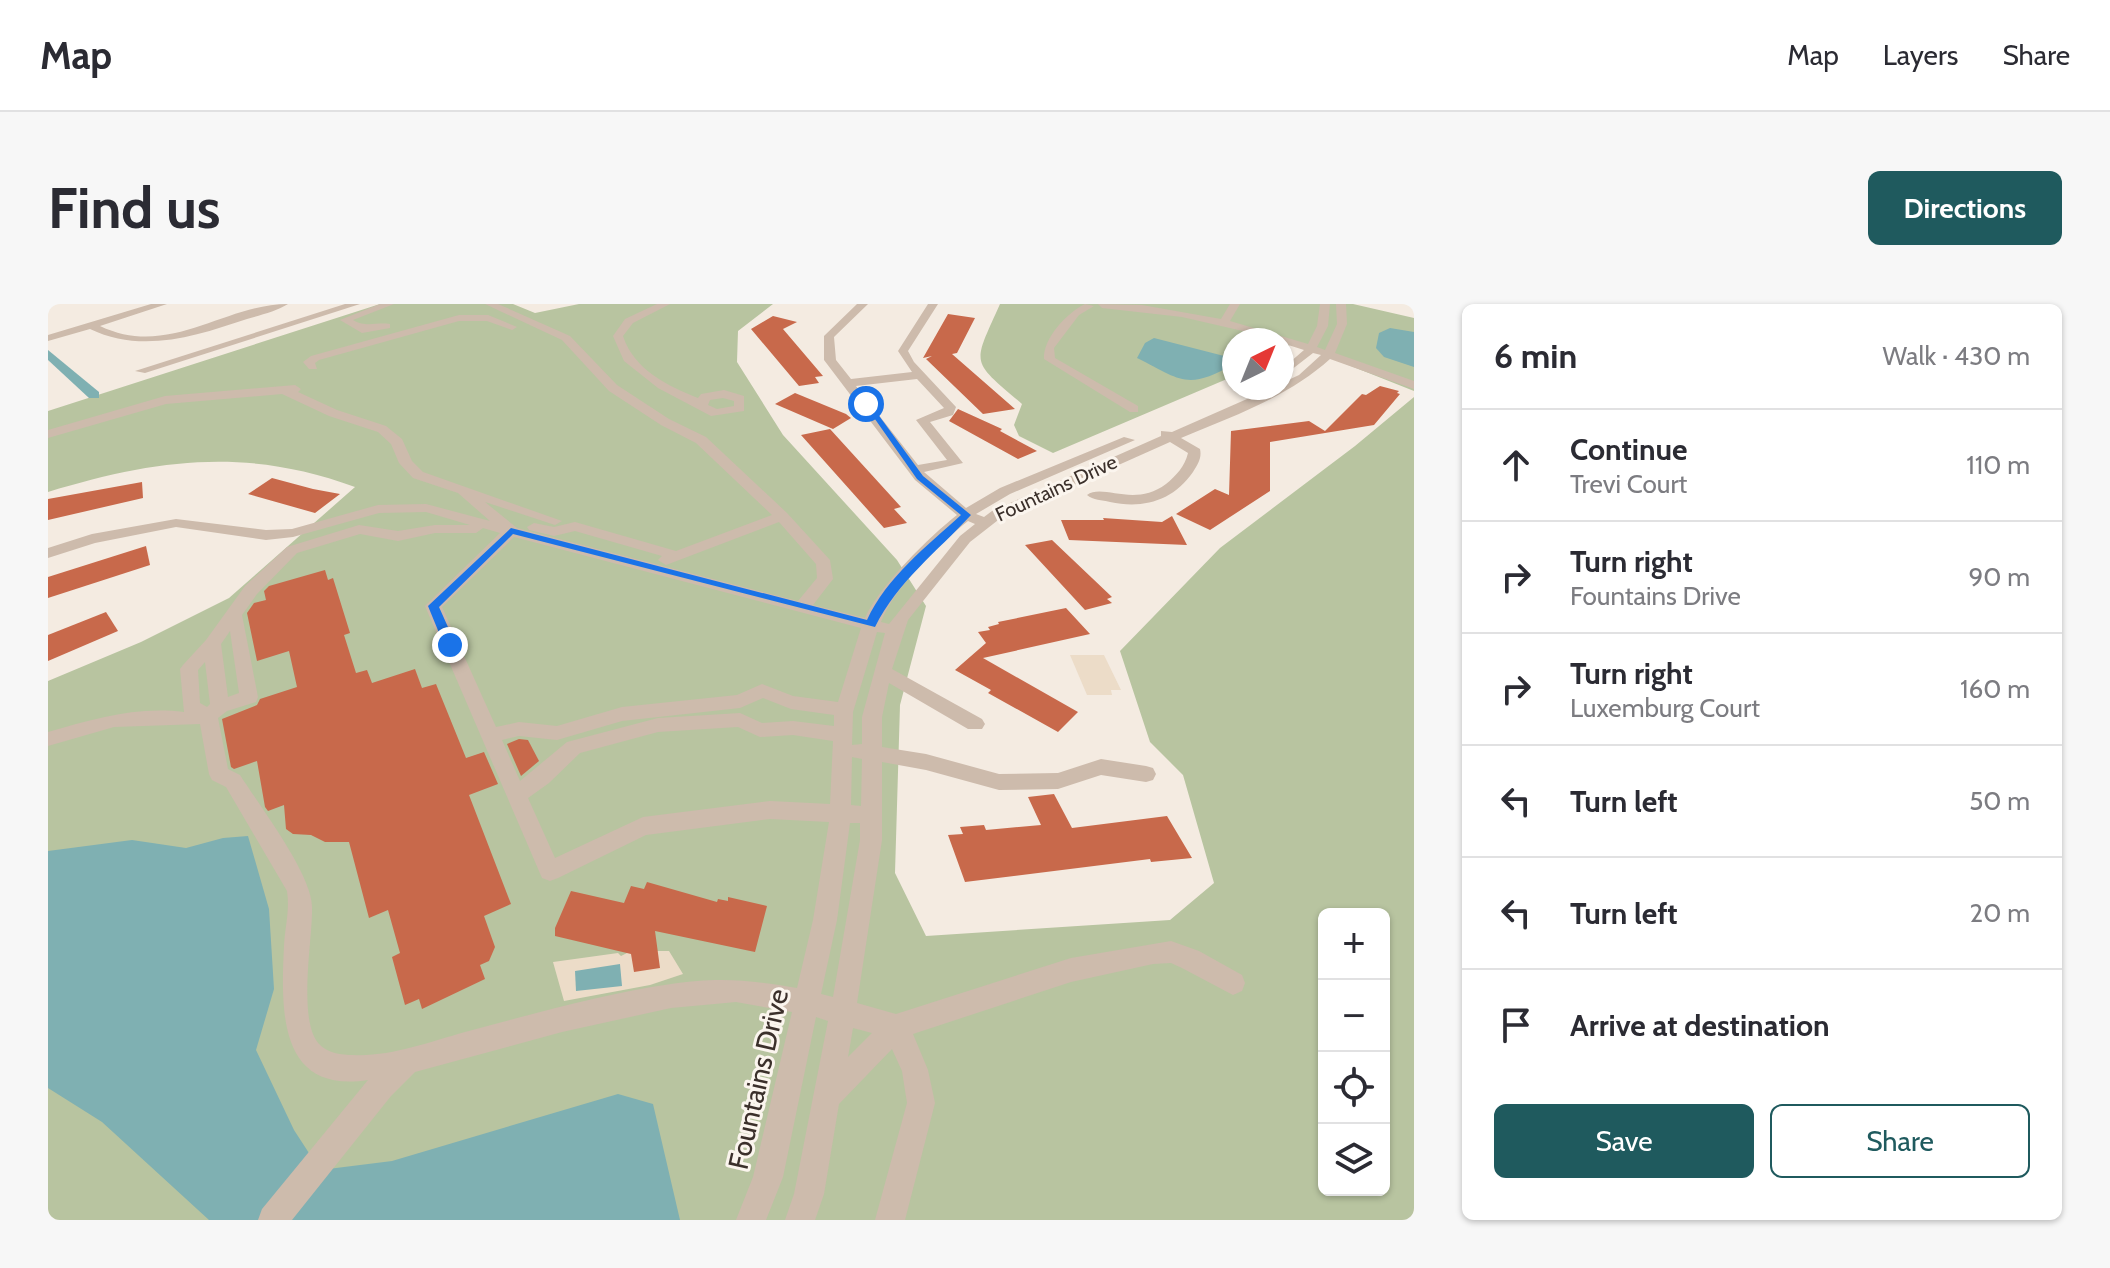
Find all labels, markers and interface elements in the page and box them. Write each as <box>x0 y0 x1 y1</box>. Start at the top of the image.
text: Map <box>40 32 112 79</box>
text: Map <box>1787 38 1839 72</box>
text: Layers <box>1883 38 1958 72</box>
text: Share <box>2002 38 2070 72</box>
button: Directions <box>1868 171 2062 245</box>
text: Find us <box>48 174 221 242</box>
north arrow <box>1222 328 1294 400</box>
text: 6 min <box>1494 335 1577 377</box>
text: Walk · 430 m <box>1882 340 2030 372</box>
route start <box>848 386 884 422</box>
text: Continue <box>1570 431 1687 468</box>
icon: ahead <box>1494 443 1538 487</box>
street label: Fountains Drive <box>991 449 1121 527</box>
text: 110 m <box>1966 449 2030 481</box>
text: Trevi Court <box>1570 468 1687 500</box>
text: Turn right <box>1570 543 1693 580</box>
icon: right <box>1494 555 1538 599</box>
text: 90 m <box>1968 561 2030 593</box>
text: Fountains Drive <box>1570 580 1741 612</box>
route end <box>432 627 468 663</box>
text: Turn right <box>1570 655 1693 692</box>
icon: right <box>1494 667 1538 711</box>
text: 160 m <box>1960 673 2030 705</box>
text: Luxemburg Court <box>1570 692 1760 724</box>
icon: left <box>1494 779 1538 823</box>
text: Turn left <box>1570 783 1678 820</box>
text: 50 m <box>1969 785 2030 817</box>
icon: left <box>1494 891 1538 935</box>
text: Turn left <box>1570 895 1678 932</box>
text: 20 m <box>1970 897 2030 929</box>
map controls <box>1318 908 1390 1196</box>
button: + <box>1318 908 1390 980</box>
button: − <box>1318 980 1390 1052</box>
street label: Fountains Drive <box>721 985 795 1173</box>
icon: arrive <box>1494 1003 1538 1047</box>
text: Arrive at destination <box>1570 1007 1830 1044</box>
button: locate <box>1318 1052 1390 1124</box>
button: Save <box>1494 1104 1754 1178</box>
button: Share <box>1770 1104 2030 1178</box>
button: layers <box>1318 1124 1390 1196</box>

